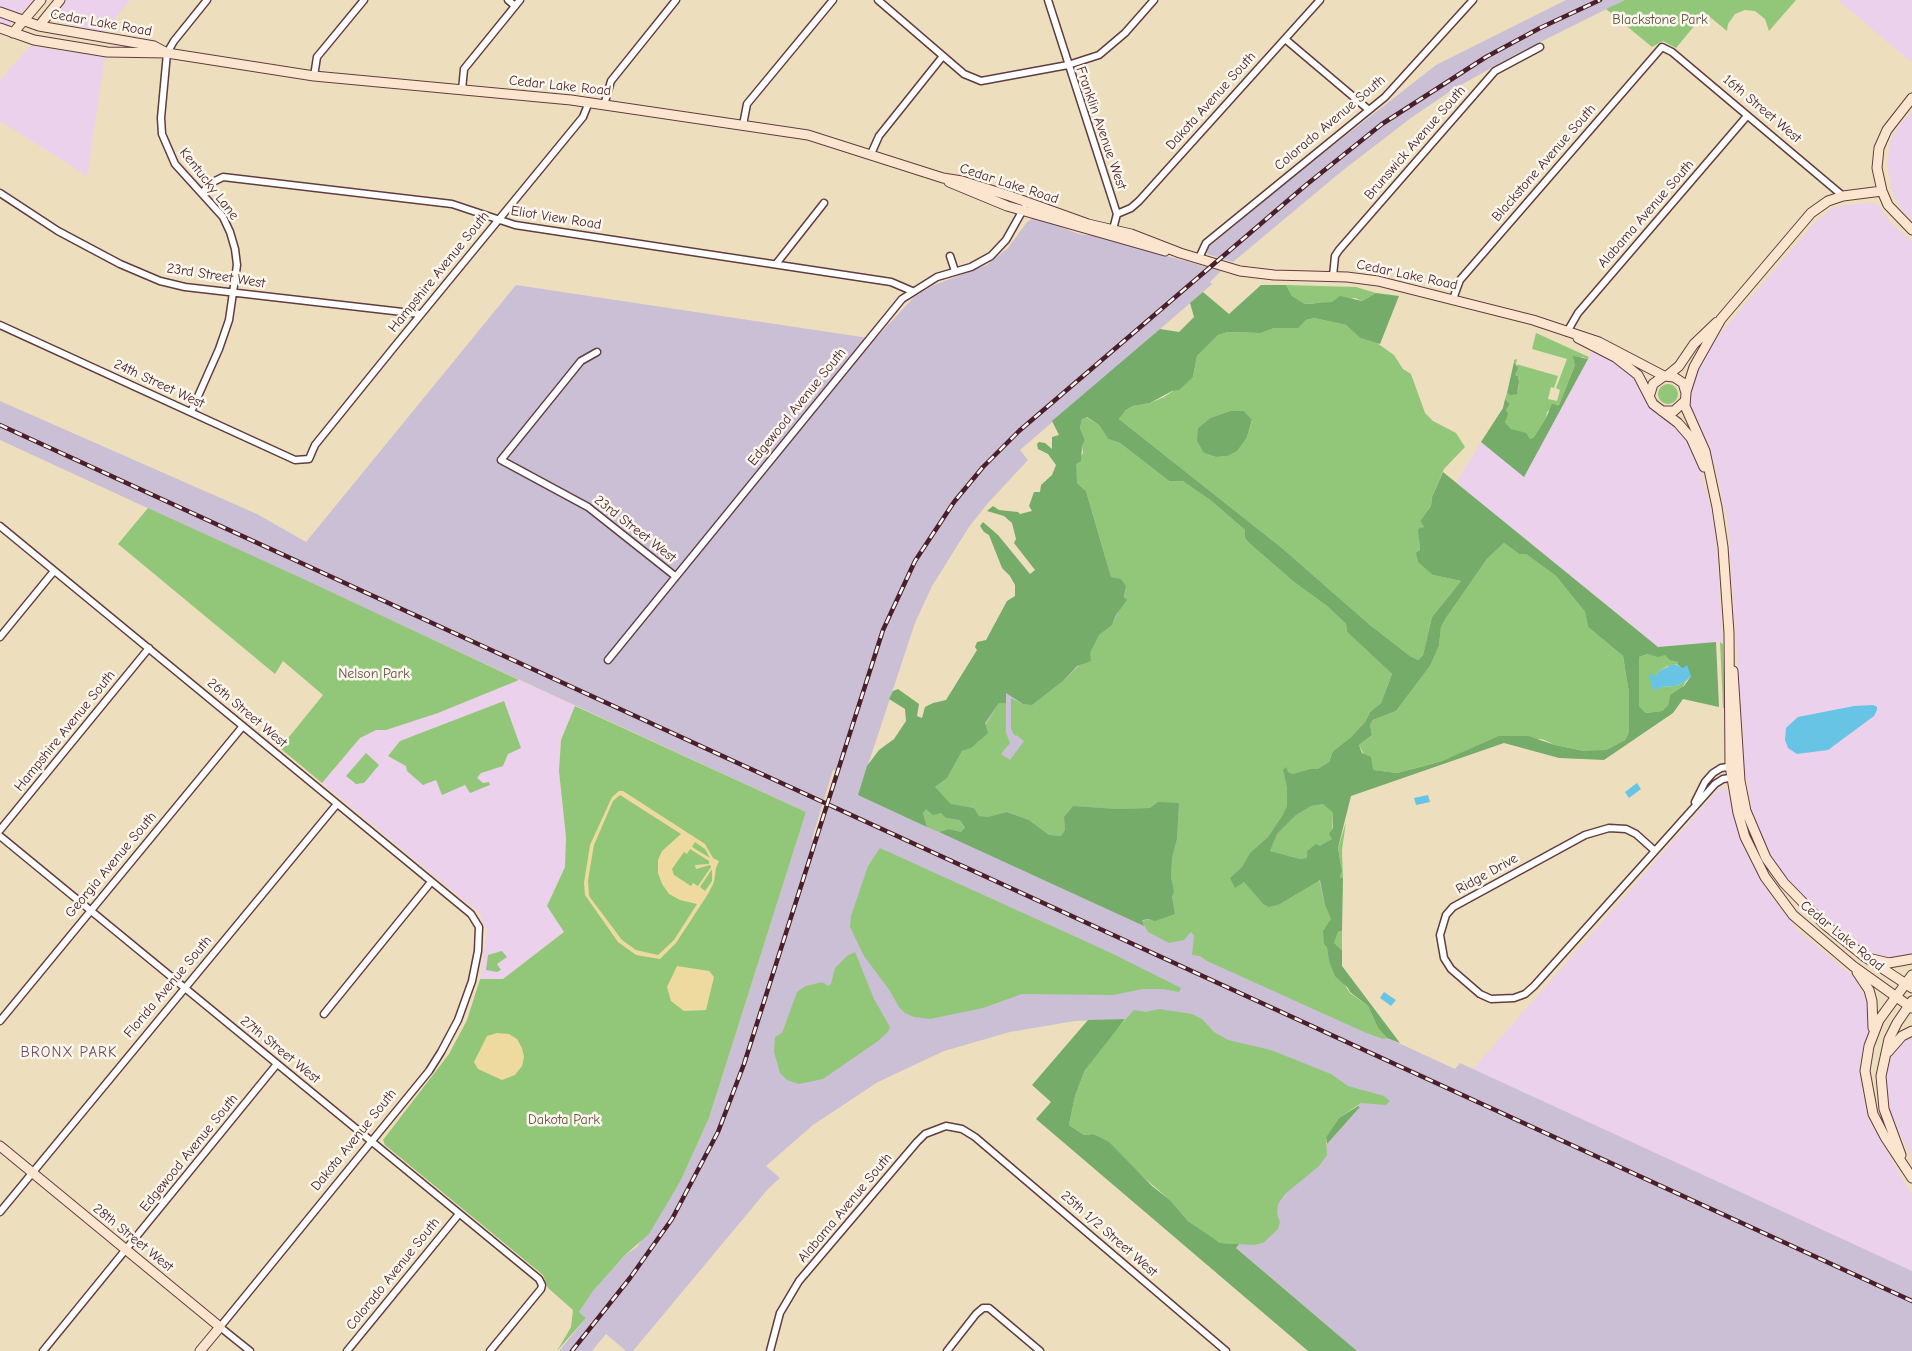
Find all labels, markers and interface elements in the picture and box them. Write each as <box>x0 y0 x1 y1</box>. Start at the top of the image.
street label: Cedar Lake Road <box>49 6 153 40</box>
park label: Blackstone Park <box>1612 12 1708 28</box>
street label: Dakota Avenue South <box>1162 48 1260 154</box>
street label: Franklin Avenue West <box>1072 64 1130 192</box>
street label: 16th Street West <box>1719 71 1805 147</box>
street label: Cedar Lake Road <box>508 72 612 100</box>
street label: Colorado Avenue South <box>1271 72 1389 174</box>
street label: Brunswick Avenue South <box>1361 82 1469 204</box>
street label: Blackstone Avenue South <box>1489 101 1599 225</box>
street label: Kentucky Lane <box>176 145 242 223</box>
street label: Alabama Avenue South <box>1594 157 1698 271</box>
street label: Cedar Lake Road <box>957 160 1061 208</box>
street label: Eliot View Road <box>509 203 603 233</box>
street label: Hampshire Avenue South <box>385 208 493 336</box>
street label: Cedar Lake Road <box>1355 256 1459 294</box>
street label: 23rd Street West <box>166 260 266 292</box>
street label: Edgewood Avenue South <box>744 345 850 469</box>
street label: 24th Street West <box>111 356 207 412</box>
street label: 23rd Street West <box>591 492 679 566</box>
park label: Nelson Park <box>338 666 410 682</box>
street label: Hampshire Avenue South <box>11 667 119 795</box>
street label: 26th Street West <box>204 675 290 751</box>
street label: Georgia Avenue South <box>62 809 160 921</box>
street label: Ridge Drive <box>1453 850 1521 898</box>
street label: Cedar Lake Road <box>1797 897 1887 975</box>
street label: Florida Avenue South <box>121 933 215 1041</box>
street label: 27th Street West <box>237 1013 323 1087</box>
district label: BRONX PARK <box>19 1044 119 1062</box>
street label: Dakota Avenue South <box>308 1086 400 1194</box>
street label: Edgewood Avenue South <box>136 1091 242 1215</box>
park label: Dakota Park <box>528 1112 600 1128</box>
street label: Alabama Avenue South <box>794 1150 896 1266</box>
street label: 25th 1/2 Street West <box>1057 1187 1161 1281</box>
street label: 28th Street West <box>89 1200 177 1276</box>
street label: Colorado Avenue South <box>343 1214 443 1334</box>

